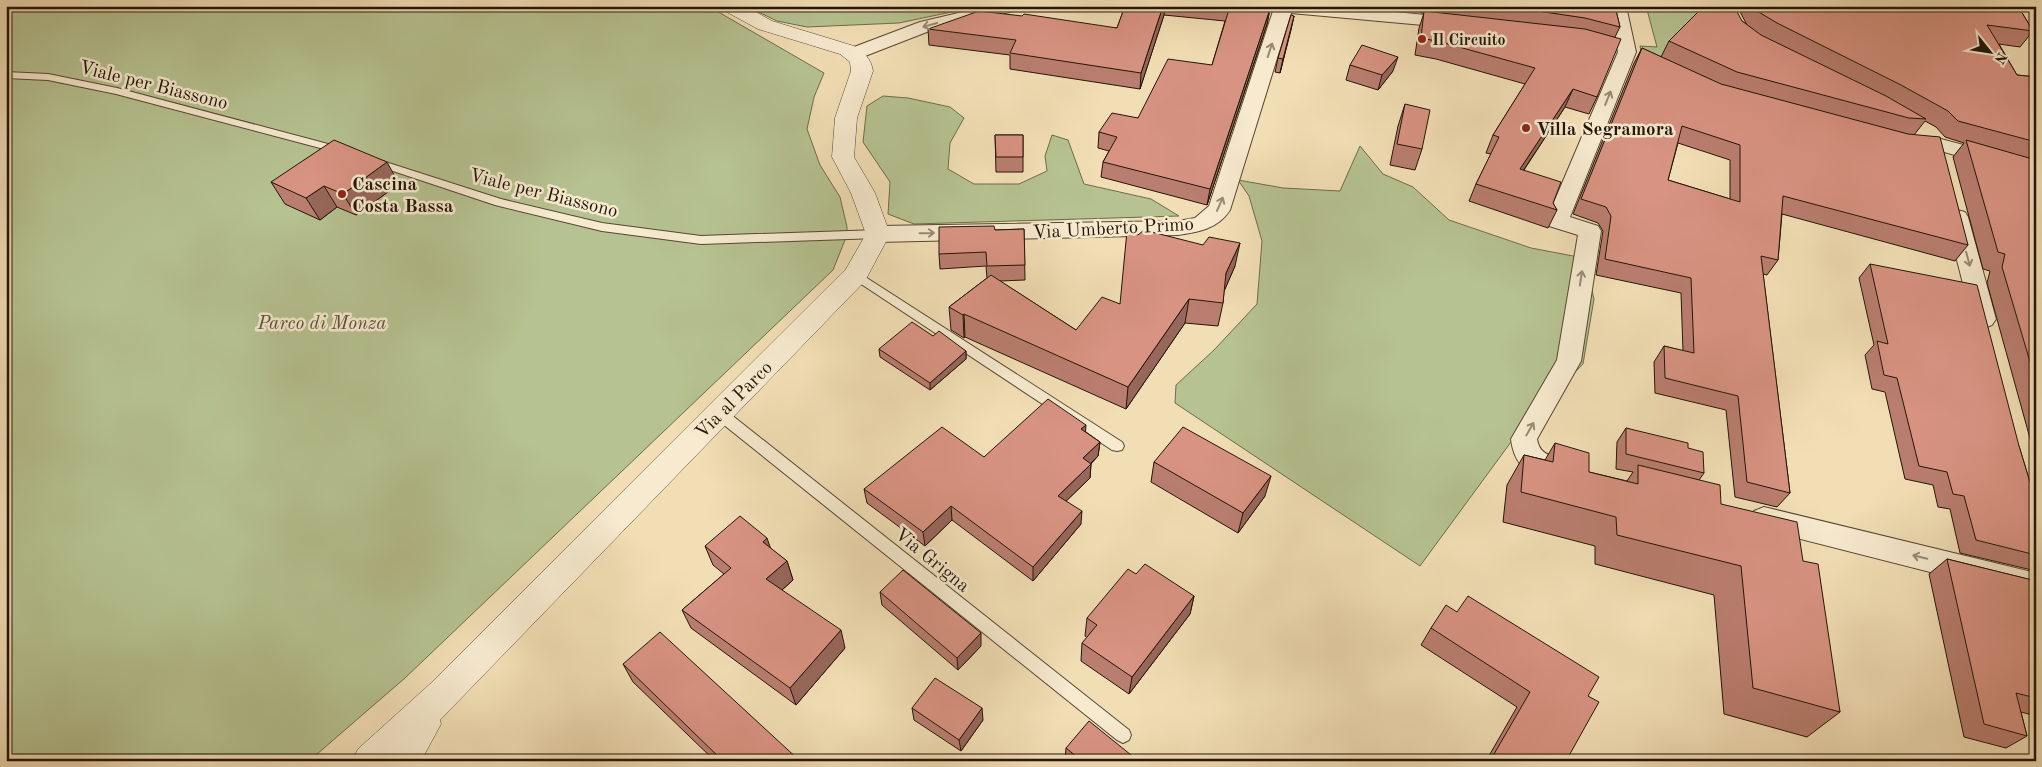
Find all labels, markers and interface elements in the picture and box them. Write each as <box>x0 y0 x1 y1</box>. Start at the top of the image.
one-way arrow <box>923 21 939 31</box>
north arrow <box>1964 28 2014 78</box>
marker: Il Circuito <box>1416 33 1428 45</box>
place label: Il Circuito <box>1432 33 1506 49</box>
one-way arrow <box>1266 43 1275 58</box>
text: N <box>1992 50 2009 66</box>
street label: Viale per Biassono <box>77 59 230 114</box>
one-way arrow <box>1604 91 1614 106</box>
place label: Villa Segramora <box>1536 121 1674 140</box>
marker: Villa Segramora <box>1520 122 1532 134</box>
street label: Viale per Biassono <box>467 167 620 222</box>
place label: Cascina Costa Bassa <box>352 176 454 217</box>
marker: Cascina Costa Bassa <box>336 188 348 200</box>
one-way arrow <box>1215 197 1225 212</box>
street label: Via Umberto Primo <box>1032 216 1194 243</box>
one-way arrow <box>918 228 935 238</box>
one-way arrow <box>1963 250 1973 266</box>
one-way arrow <box>1577 270 1587 286</box>
park label: Parco di Monza <box>256 315 387 334</box>
street label: Via al Parco <box>693 359 777 443</box>
one-way arrow <box>1526 422 1535 437</box>
street label: Via Grigna <box>890 525 973 597</box>
one-way arrow <box>1913 552 1929 562</box>

